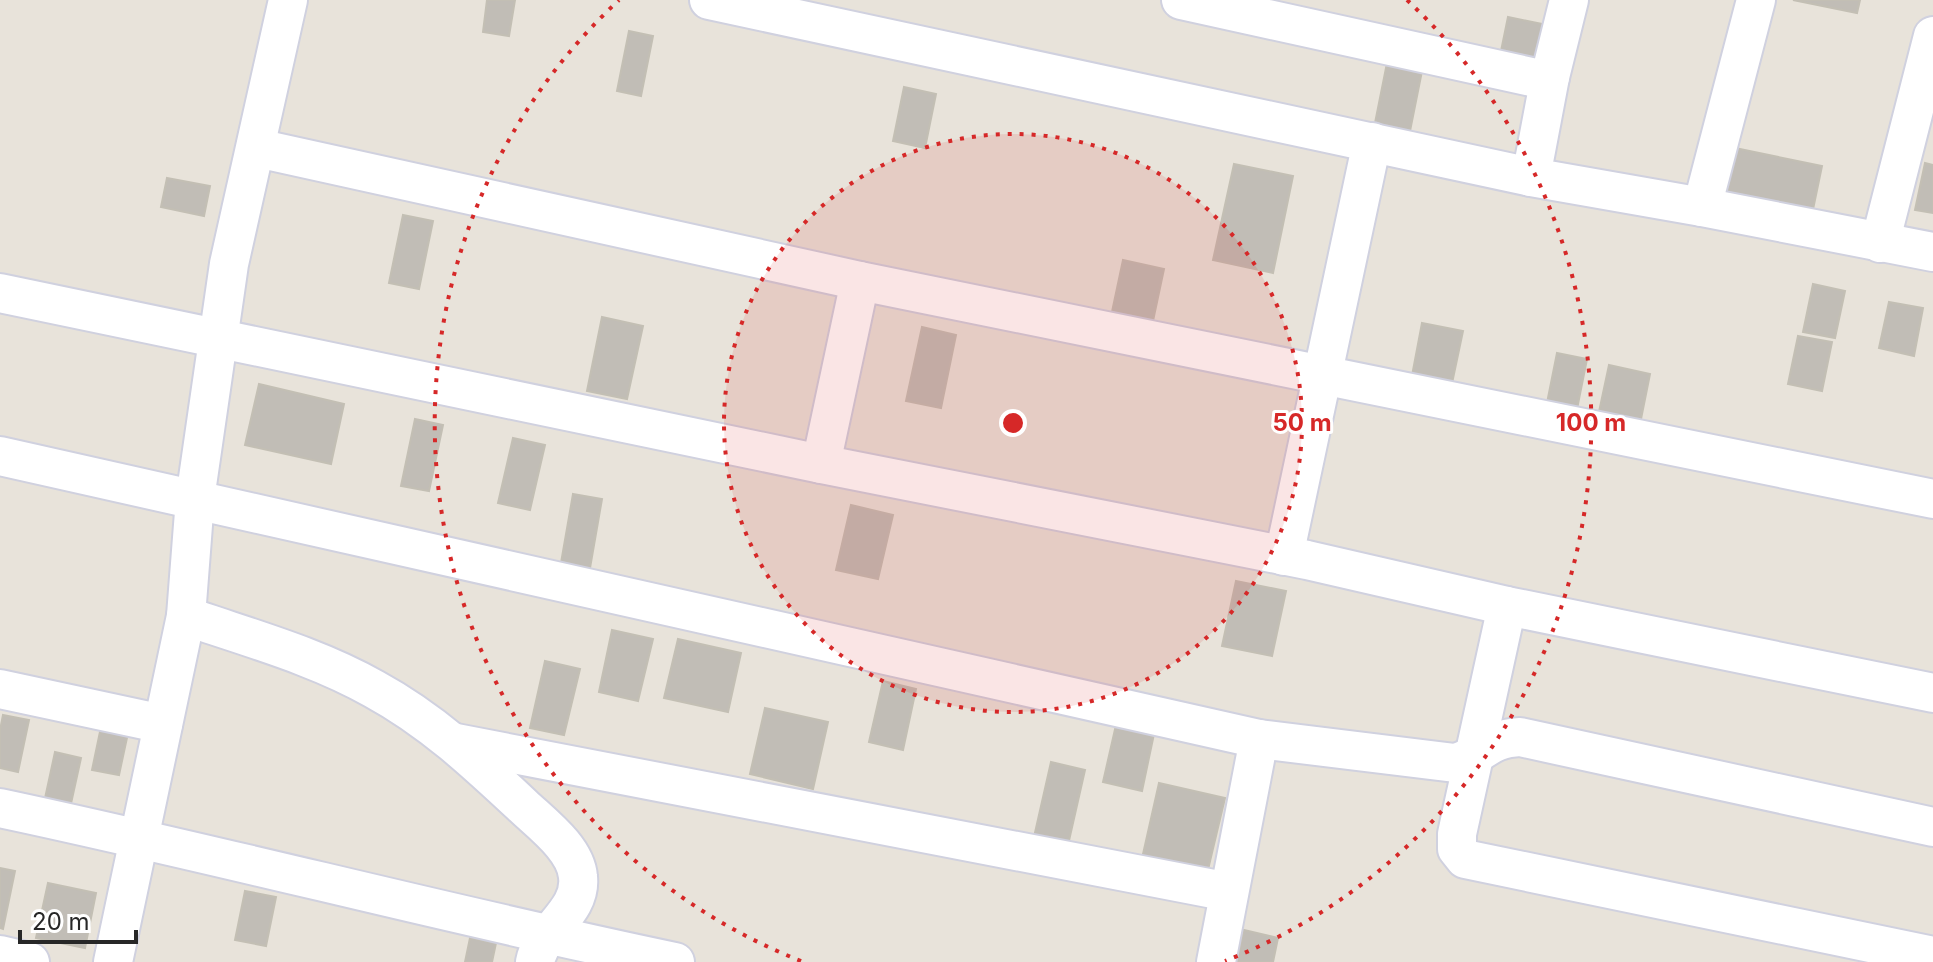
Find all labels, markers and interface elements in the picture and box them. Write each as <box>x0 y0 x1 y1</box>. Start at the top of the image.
text: 50 m <box>1272 408 1332 437</box>
text: 100 m <box>1556 408 1626 437</box>
centre of rings <box>999 409 1027 437</box>
scale bar <box>20 894 136 944</box>
text: 20 m <box>32 907 90 936</box>

